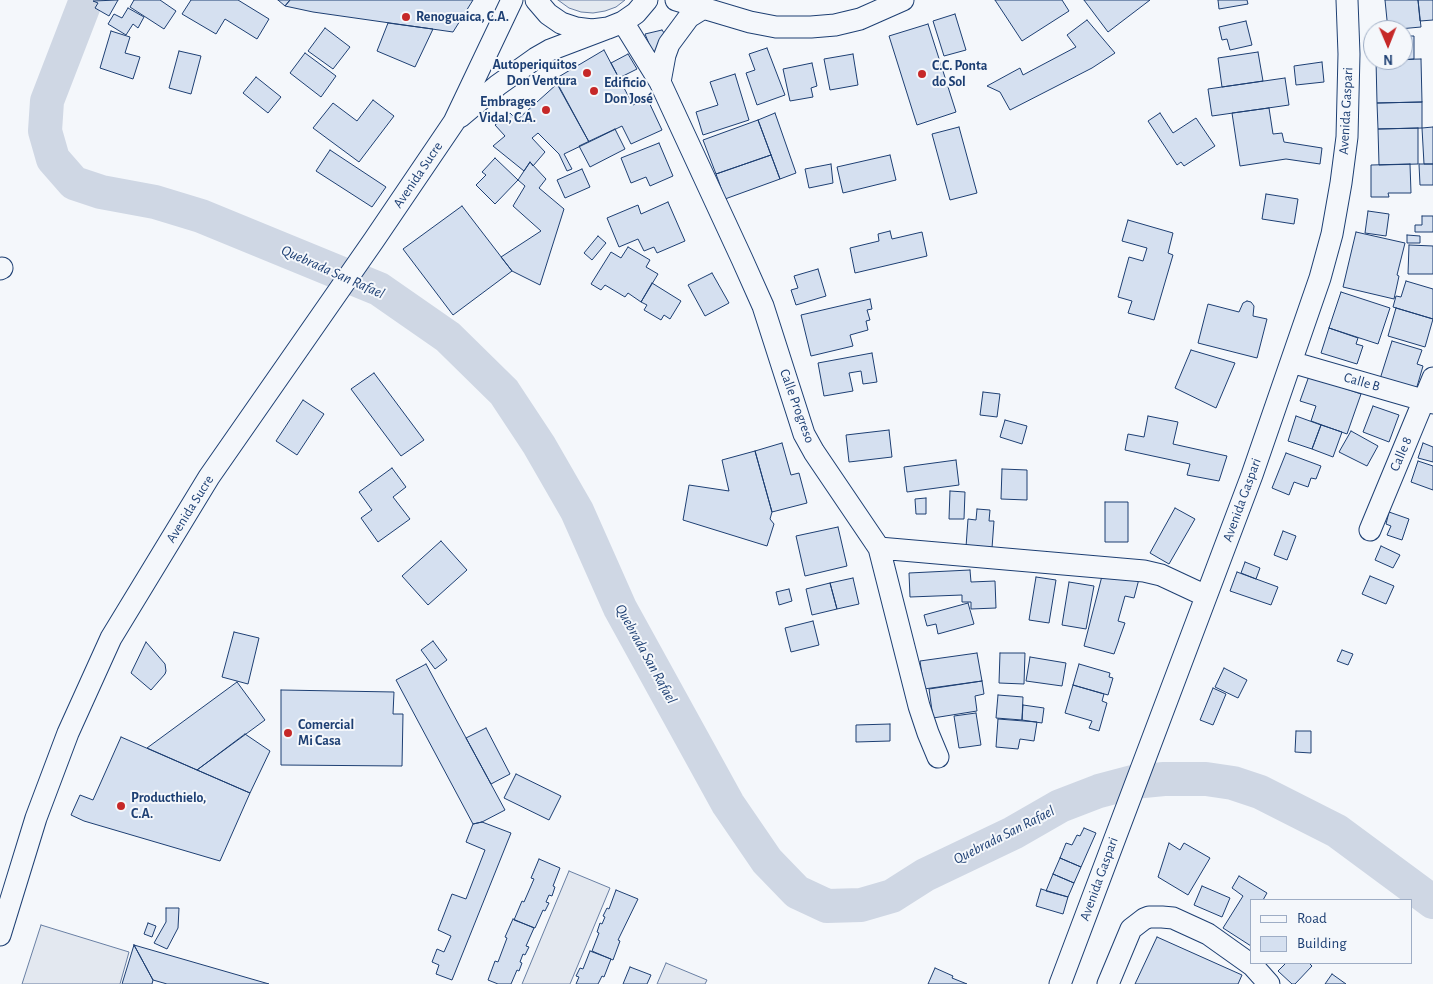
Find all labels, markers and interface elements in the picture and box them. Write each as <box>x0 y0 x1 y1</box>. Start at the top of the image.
place label: Renoguaica, C.A. <box>416 9 509 25</box>
marker: Renoguaica, C.A. <box>400 11 412 23</box>
north arrow <box>1363 20 1413 70</box>
text: N <box>1383 52 1393 66</box>
place label: Autoperiquitos Don Ventura <box>492 57 577 90</box>
place label: C.C. Ponta do Sol <box>932 58 987 90</box>
marker: Autoperiquitos Don Ventura <box>581 67 593 79</box>
street label: Avenida Gaspari <box>1335 67 1357 155</box>
marker: C.C. Ponta do Sol <box>916 68 928 80</box>
place label: Edificio Don José <box>604 75 653 108</box>
marker: Edificio Don José <box>588 85 600 97</box>
place label: Embrages Vidal, C.A. <box>479 94 536 126</box>
marker: Embrages Vidal, C.A. <box>540 104 552 116</box>
street label: Avenida Sucre <box>390 139 446 211</box>
water label: Quebrada San Rafael <box>279 241 387 303</box>
street label: Calle Progreso <box>776 367 818 445</box>
street label: Calle B <box>1342 369 1382 395</box>
street label: Calle 8 <box>1386 434 1416 474</box>
street label: Avenida Gaspari <box>1219 456 1265 544</box>
street label: Avenida Sucre <box>163 472 217 546</box>
water label: Quebrada San Rafael <box>611 601 681 707</box>
place label: Comercial Mi Casa <box>298 717 354 750</box>
marker: Comercial Mi Casa <box>282 727 294 739</box>
place label: Producthielo, C.A. <box>131 790 206 822</box>
marker: Producthielo, C.A. <box>115 800 127 812</box>
water label: Quebrada San Rafael <box>950 802 1058 868</box>
street label: Avenida Gaspari <box>1076 835 1122 923</box>
legend <box>1250 899 1413 964</box>
text: Road <box>1297 911 1327 926</box>
text: Building <box>1297 936 1347 951</box>

